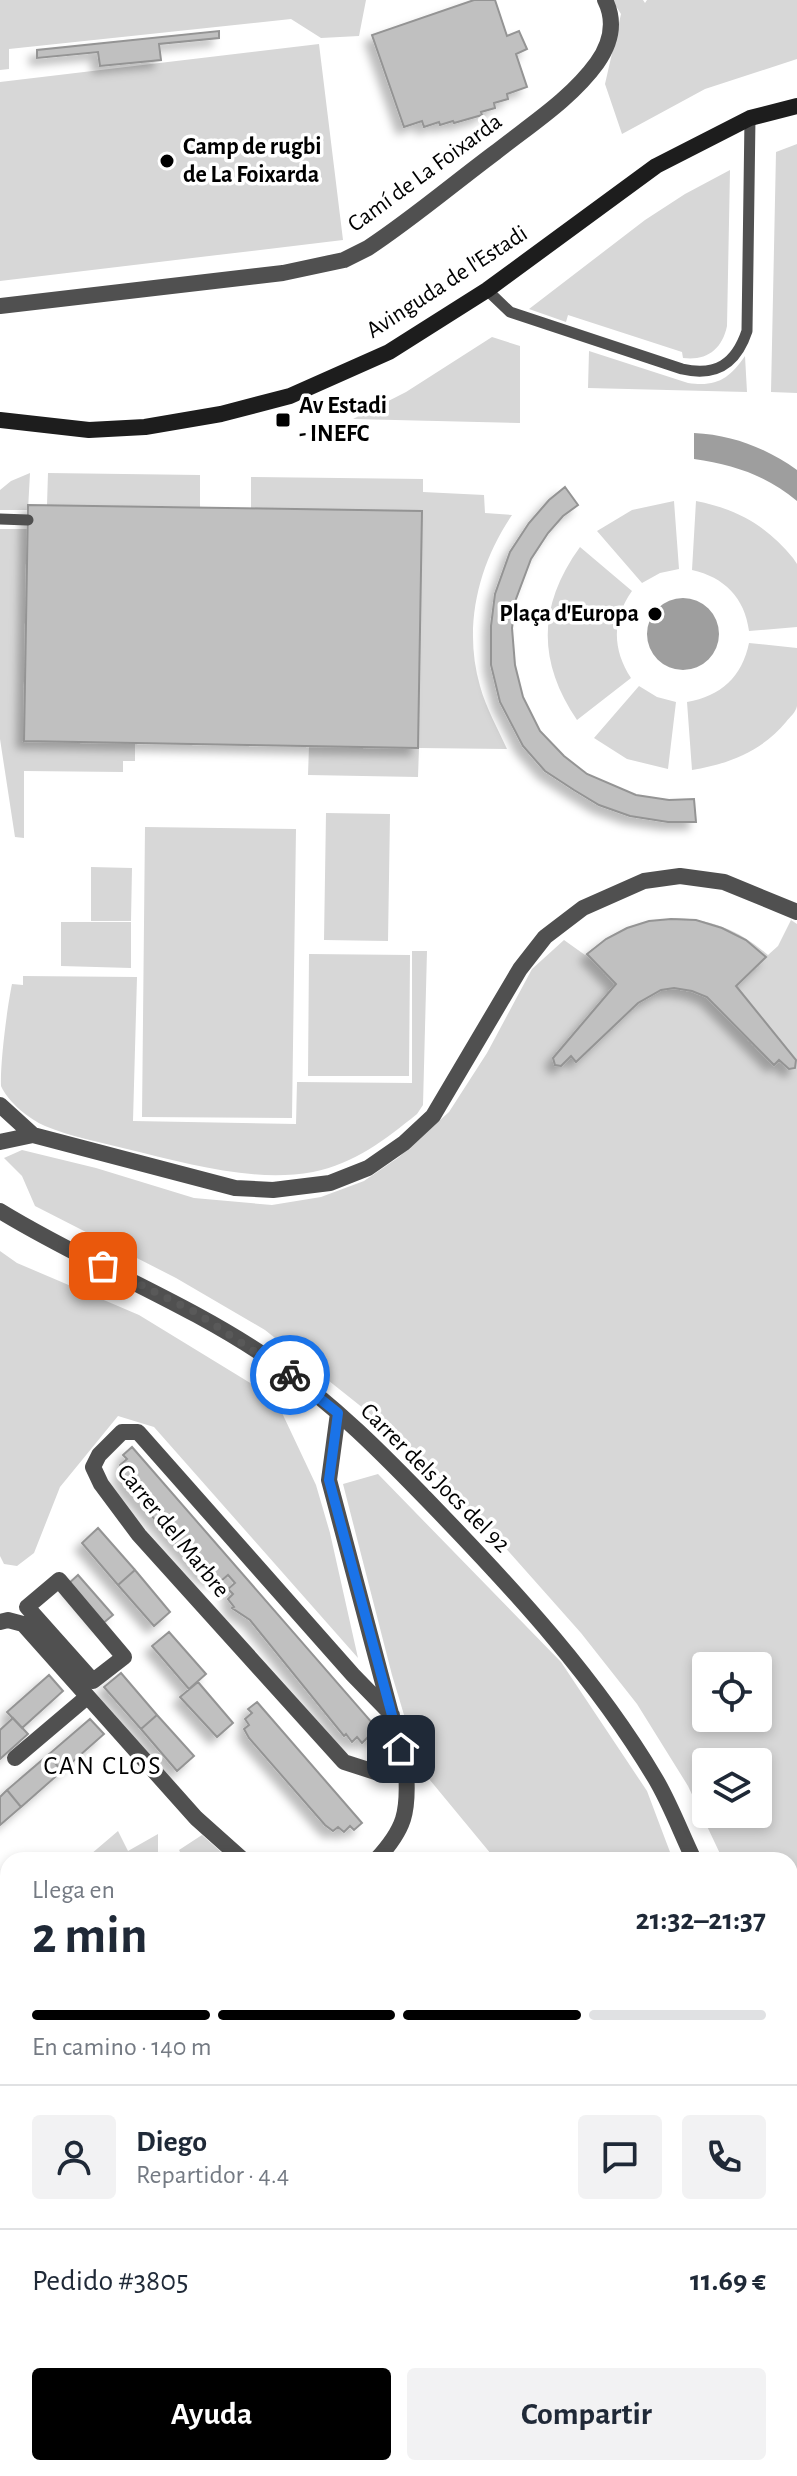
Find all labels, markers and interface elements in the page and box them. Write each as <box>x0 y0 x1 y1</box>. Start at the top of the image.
street label: Camí de La Foixarda <box>344 109 506 237</box>
place label: Camp de rugbi de La Foixarda <box>183 135 322 187</box>
marker: Camp de rugbi de La Foixarda <box>158 152 176 170</box>
street label: Avinguda de l'Estadi <box>362 221 532 343</box>
place label: Av Estadi - INEFC <box>299 394 387 446</box>
marker: Av Estadi - INEFC <box>274 411 292 429</box>
place label: Plaça d'Europa <box>499 602 639 626</box>
marker: Plaça d'Europa <box>646 605 664 623</box>
pin <box>69 1232 137 1300</box>
icon: bag <box>81 1244 125 1288</box>
courier <box>250 1335 330 1415</box>
icon: bike <box>268 1353 312 1397</box>
street label: Carrer dels Jocs del 92 <box>356 1399 514 1557</box>
street label: Carrer del Marbre <box>112 1460 234 1602</box>
map controls <box>692 1652 772 1828</box>
button: locate <box>692 1652 772 1732</box>
pin <box>367 1715 435 1783</box>
icon: home <box>379 1727 423 1771</box>
button: layers <box>692 1748 772 1828</box>
district label: CAN CLOS <box>44 1753 162 1779</box>
text: Llega en <box>32 1877 115 1903</box>
text: 21:32–21:37 <box>636 1905 766 1935</box>
text: 2 min <box>32 1910 147 1962</box>
text: En camino · 140 m <box>32 2034 212 2060</box>
button: person <box>32 2115 116 2199</box>
button: chat <box>578 2115 662 2199</box>
button: phone <box>682 2115 766 2199</box>
text: Diego <box>136 2127 207 2157</box>
text: Repartidor · 4.4 <box>136 2162 289 2188</box>
text: Pedido #3805 <box>32 2266 189 2296</box>
text: 11.69 € <box>690 2266 766 2296</box>
button: Ayuda <box>32 2368 391 2460</box>
button: Compartir <box>407 2368 766 2460</box>

